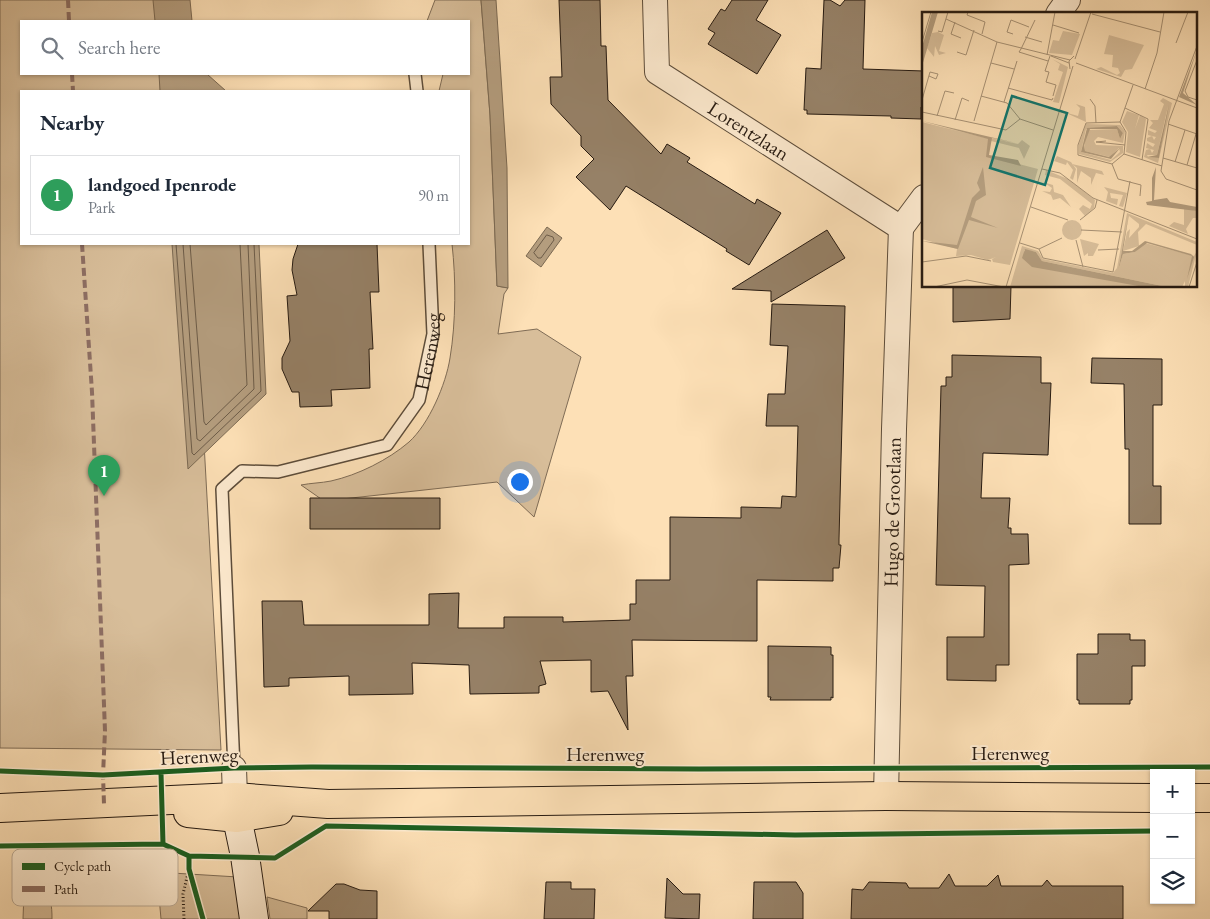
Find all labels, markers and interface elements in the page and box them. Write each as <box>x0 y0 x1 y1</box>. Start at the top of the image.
inset map <box>922 12 1198 288</box>
search box <box>20 20 470 75</box>
icon: search <box>38 34 66 62</box>
text: Search here <box>78 35 160 60</box>
street label: Lorentzlaan <box>703 95 795 167</box>
text: Nearby <box>40 109 104 136</box>
text: landgoed Ipenrode <box>88 172 236 197</box>
text: 1 <box>53 185 61 206</box>
text: 90 m <box>418 185 449 206</box>
text: Park <box>88 197 115 218</box>
street label: Herenweg <box>408 312 447 393</box>
street label: Hugo de Grootlaan <box>878 436 907 587</box>
pin: 1 <box>88 455 120 496</box>
your location <box>507 469 533 495</box>
street label: Herenweg <box>971 740 1049 766</box>
street label: Herenweg <box>159 741 239 771</box>
street label: Herenweg <box>566 741 644 767</box>
map controls <box>1150 769 1195 904</box>
button: + <box>1150 769 1195 814</box>
button: − <box>1150 814 1195 859</box>
legend <box>12 849 178 906</box>
text: Cycle path <box>54 857 111 875</box>
button: layers <box>1150 859 1195 904</box>
text: Path <box>54 880 78 898</box>

